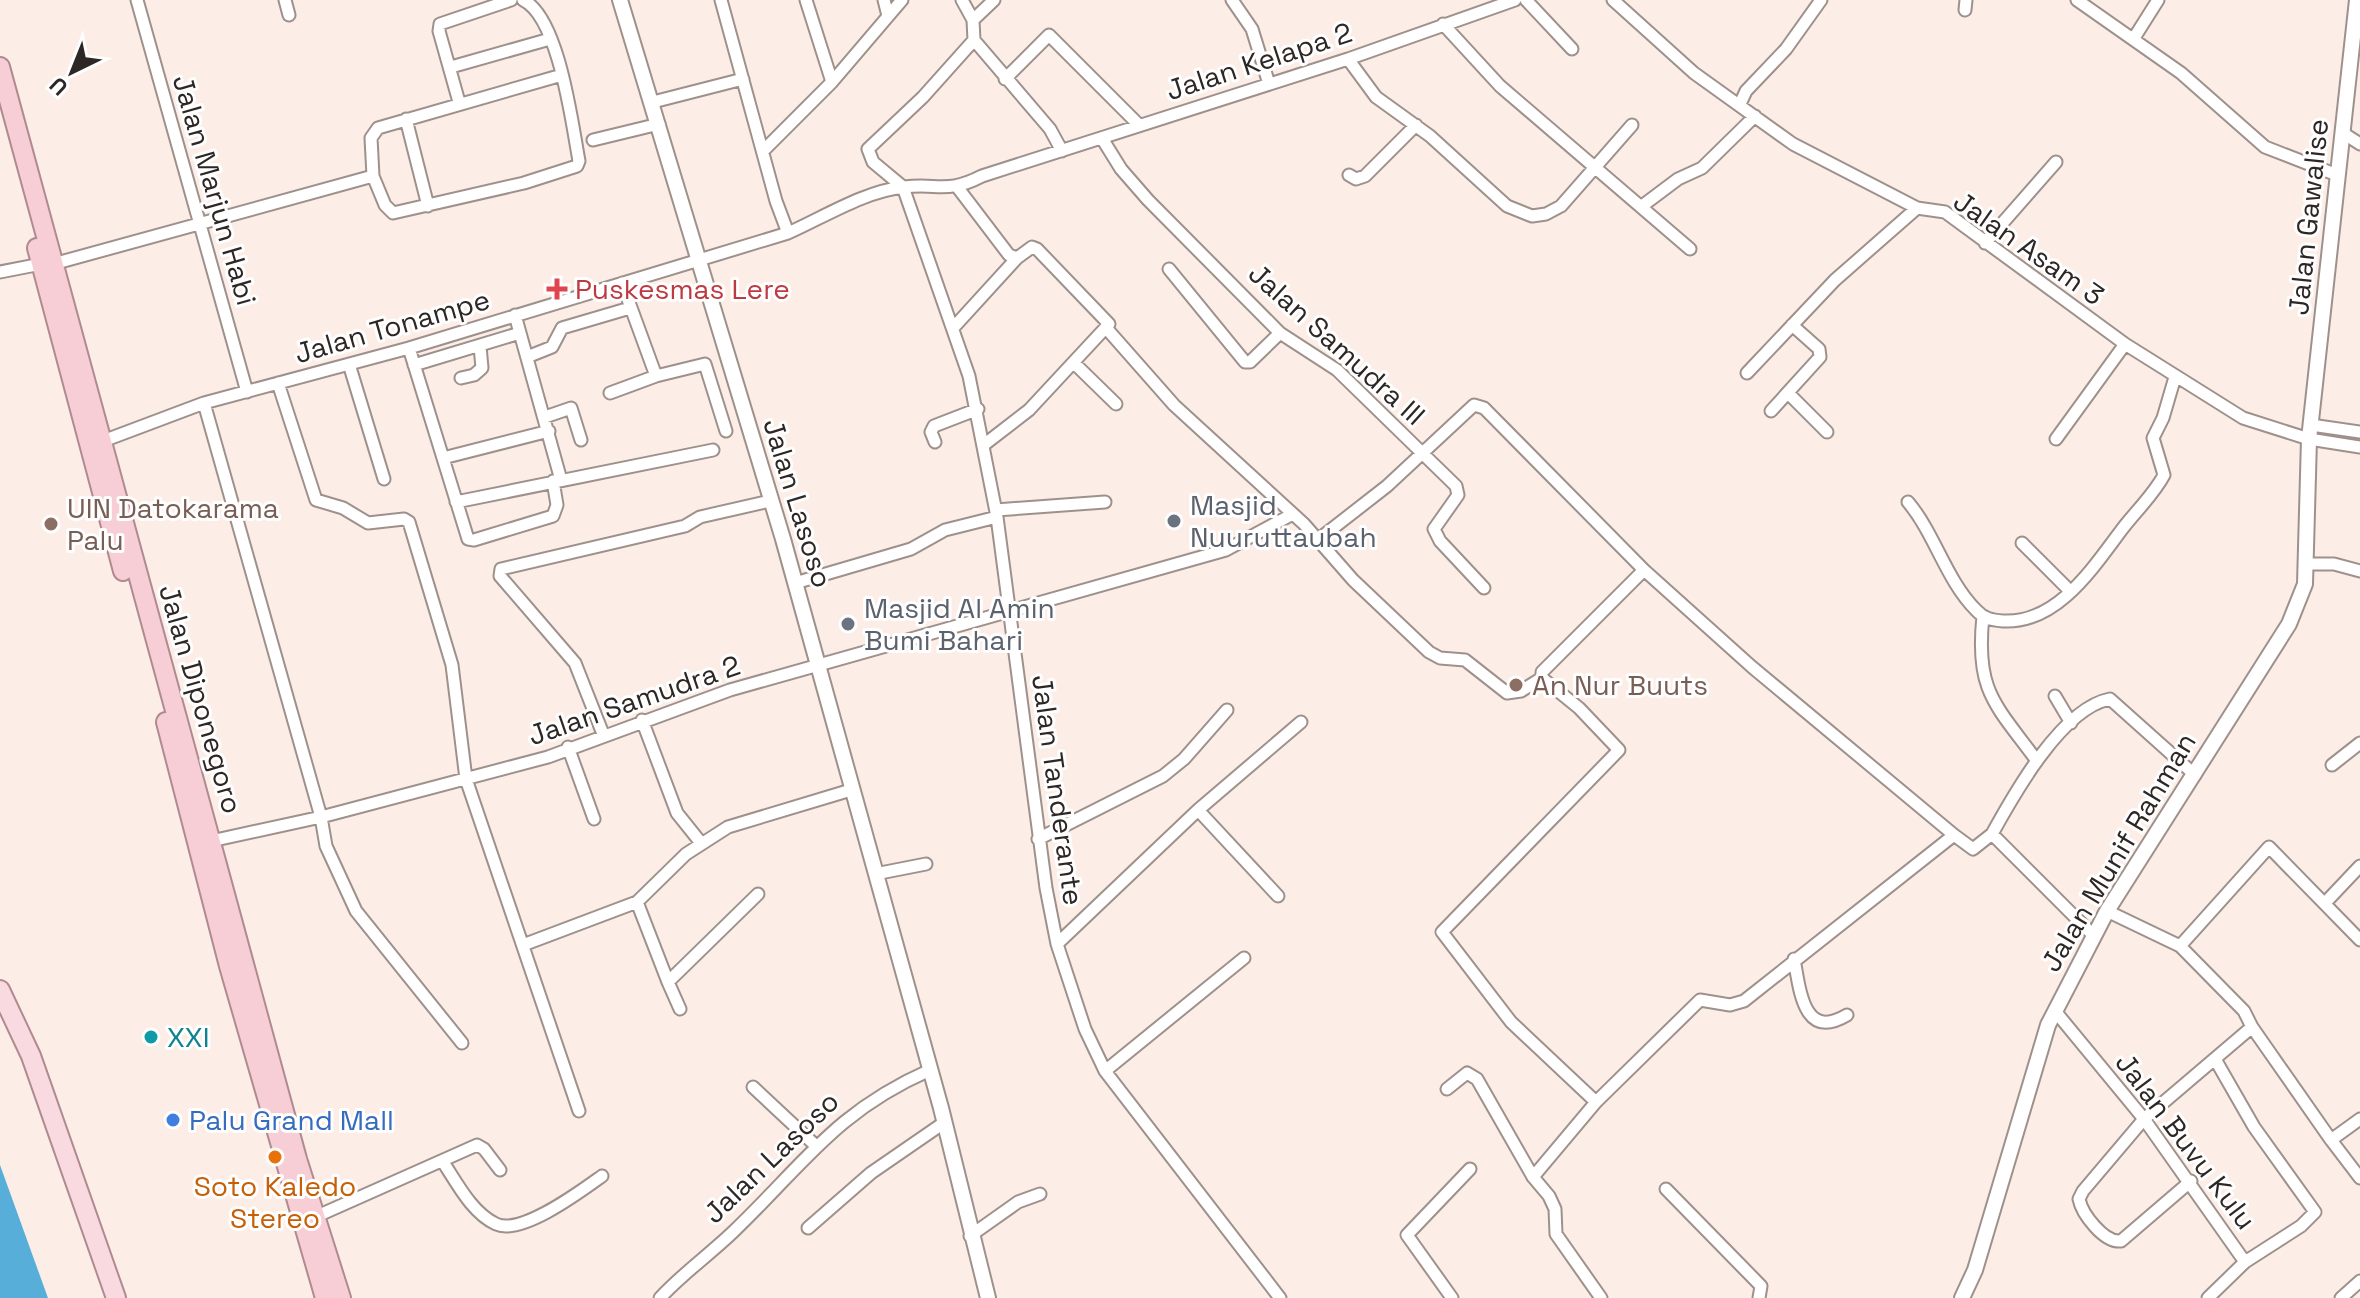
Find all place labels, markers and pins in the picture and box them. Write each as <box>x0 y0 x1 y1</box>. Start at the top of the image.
place label: Puskesmas Lere <box>575 271 790 307</box>
marker: Puskesmas Lere <box>546 278 568 300</box>
place label: Masjid Nuuruttaubah <box>1190 487 1377 555</box>
place label: UIN Datokarama Palu <box>67 490 279 558</box>
marker: Masjid Nuuruttaubah <box>1165 512 1183 530</box>
marker: UIN Datokarama Palu <box>42 515 60 533</box>
place label: Masjid Al Amin Bumi Bahari <box>864 590 1055 658</box>
marker: Masjid Al Amin Bumi Bahari <box>839 615 857 633</box>
place label: An Nur Buuts <box>1532 667 1708 703</box>
marker: An Nur Buuts <box>1507 676 1525 694</box>
place label: XXI <box>167 1019 210 1055</box>
marker: XXI <box>142 1028 160 1046</box>
place label: Palu Grand Mall <box>189 1102 394 1138</box>
marker: Palu Grand Mall <box>164 1111 182 1129</box>
marker: Soto Kaledo Stereo <box>266 1148 284 1166</box>
place label: Soto Kaledo Stereo <box>194 1168 356 1236</box>

